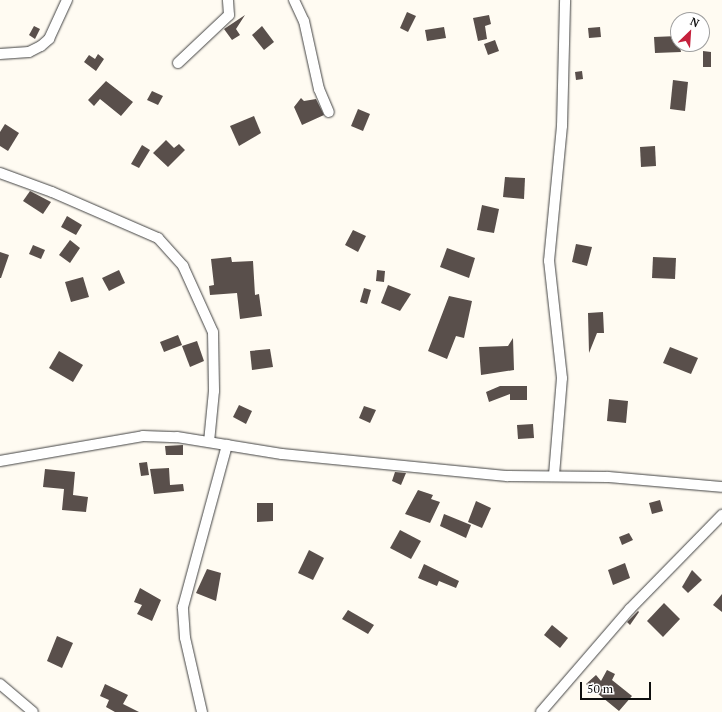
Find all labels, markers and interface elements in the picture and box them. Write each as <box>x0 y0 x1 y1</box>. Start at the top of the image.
north arrow <box>670 12 710 52</box>
text: N <box>688 14 701 30</box>
scale bar <box>582 674 653 700</box>
text: 50 m <box>587 681 613 696</box>

